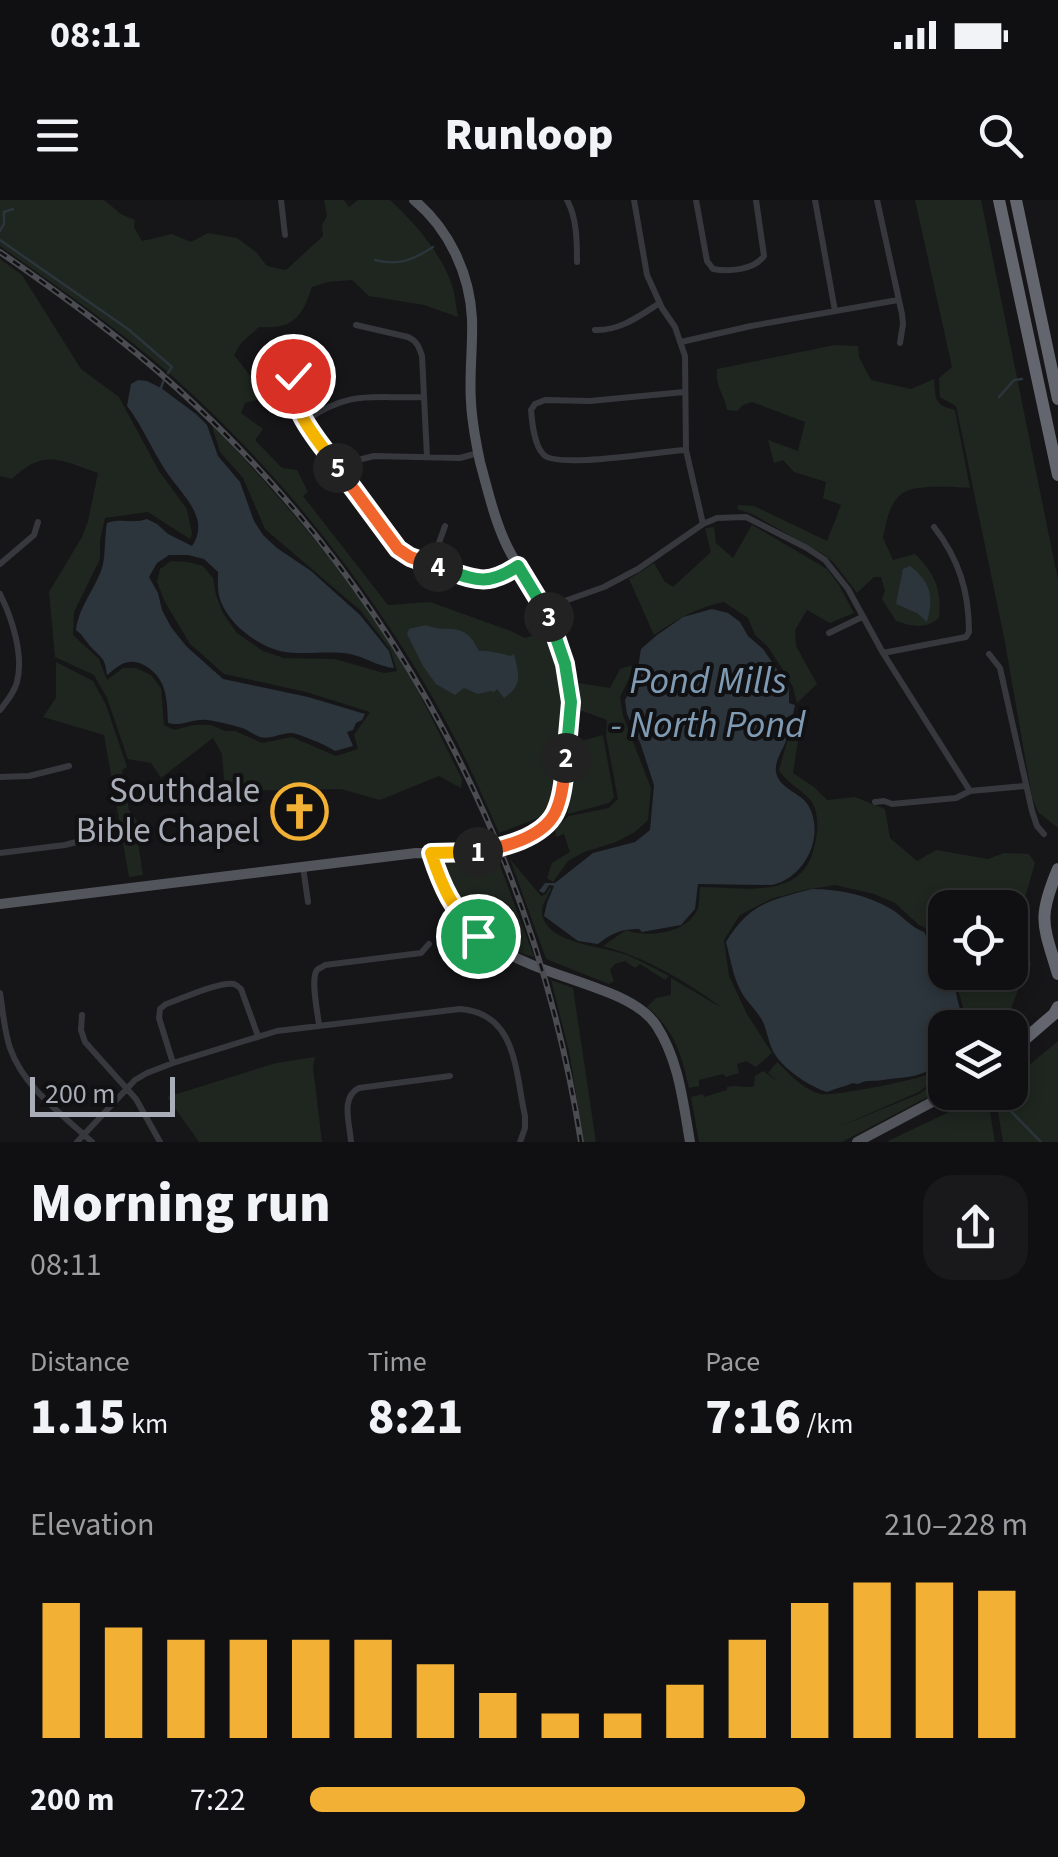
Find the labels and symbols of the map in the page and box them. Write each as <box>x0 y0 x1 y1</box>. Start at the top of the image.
pin <box>251 334 336 419</box>
pin: 5 <box>313 443 363 493</box>
pin: 4 <box>413 542 463 592</box>
pin: 3 <box>524 592 574 642</box>
water label: Pond Mills - North Pond <box>611 654 806 752</box>
pin: 2 <box>541 733 591 783</box>
place label: Southdale Bible Chapel <box>76 766 260 856</box>
church icon: Southdale Bible Chapel <box>269 781 329 841</box>
pin: 1 <box>453 827 503 877</box>
pin <box>436 894 521 979</box>
scale bar <box>30 1072 175 1116</box>

